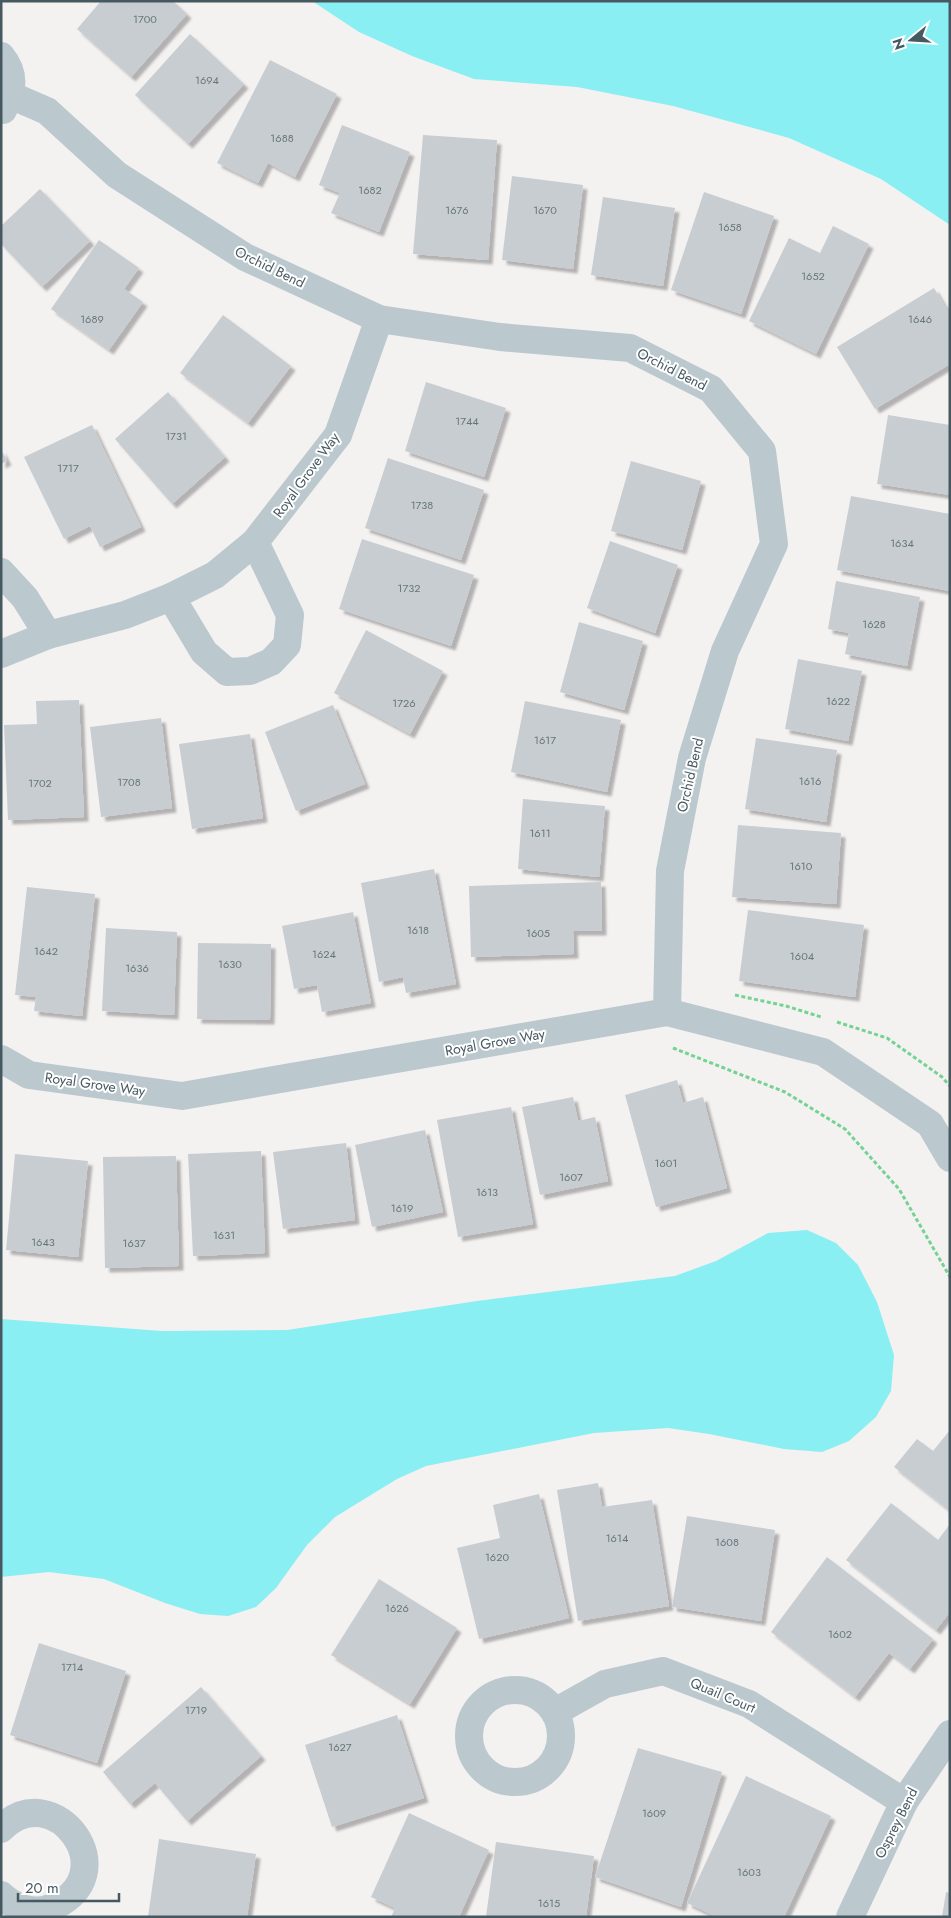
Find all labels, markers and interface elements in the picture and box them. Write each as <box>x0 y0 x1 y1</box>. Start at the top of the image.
house number: 1700 <box>133 11 157 27</box>
north arrow <box>886 15 936 65</box>
text: N <box>887 36 910 52</box>
house number: 1694 <box>195 72 220 88</box>
house number: 1688 <box>270 130 294 146</box>
house number: 1682 <box>358 182 382 198</box>
house number: 1676 <box>445 202 469 218</box>
house number: 1670 <box>533 202 557 218</box>
house number: 1658 <box>718 219 742 235</box>
street label: Orchid Bend <box>232 241 308 293</box>
house number: 1652 <box>801 268 825 284</box>
house number: 1689 <box>80 311 104 327</box>
house number: 1646 <box>908 311 932 327</box>
street label: Orchid Bend <box>634 343 710 395</box>
house number: 1744 <box>455 413 479 429</box>
house number: 1731 <box>165 428 187 444</box>
street label: Royal Grove Way <box>268 428 344 522</box>
house number: 1717 <box>57 460 79 476</box>
house number: 1738 <box>411 497 433 513</box>
house number: 1634 <box>890 535 914 551</box>
house number: 1732 <box>398 580 421 596</box>
house number: 1628 <box>862 616 886 632</box>
house number: 1622 <box>826 693 850 709</box>
house number: 1726 <box>392 695 416 711</box>
house number: 1617 <box>534 732 556 748</box>
street label: Orchid Bend <box>672 736 708 814</box>
house number: 1616 <box>799 773 821 789</box>
house number: 1708 <box>117 774 141 790</box>
house number: 1702 <box>28 775 52 791</box>
house number: 1611 <box>529 825 551 841</box>
house number: 1610 <box>790 858 813 874</box>
house number: 1618 <box>407 922 429 938</box>
house number: 1605 <box>526 925 550 941</box>
house number: 1642 <box>34 943 58 959</box>
house number: 1624 <box>312 946 337 962</box>
house number: 1604 <box>790 948 815 964</box>
house number: 1630 <box>218 956 242 972</box>
house number: 1636 <box>125 960 149 976</box>
street label: Royal Grove Way <box>443 1023 547 1061</box>
street label: Royal Grove Way <box>44 1067 147 1101</box>
house number: 1601 <box>655 1155 677 1171</box>
house number: 1607 <box>559 1169 583 1185</box>
house number: 1613 <box>476 1184 498 1200</box>
house number: 1619 <box>391 1200 413 1216</box>
house number: 1631 <box>213 1227 235 1243</box>
house number: 1643 <box>31 1234 55 1250</box>
house number: 1637 <box>123 1235 146 1251</box>
house number: 1614 <box>606 1530 629 1546</box>
house number: 1608 <box>715 1534 739 1550</box>
house number: 1620 <box>485 1549 509 1565</box>
house number: 1626 <box>385 1600 409 1616</box>
house number: 1602 <box>828 1626 852 1642</box>
house number: 1714 <box>61 1659 84 1675</box>
street label: Quail Court <box>687 1672 759 1718</box>
house number: 1719 <box>185 1702 207 1718</box>
house number: 1627 <box>328 1739 352 1755</box>
street label: Osprey Bend <box>870 1784 922 1862</box>
house number: 1609 <box>642 1805 666 1821</box>
house number: 1603 <box>737 1864 761 1880</box>
scale bar <box>18 1870 119 1902</box>
text: 20 m <box>25 1877 59 1899</box>
house number: 1615 <box>538 1895 560 1911</box>

